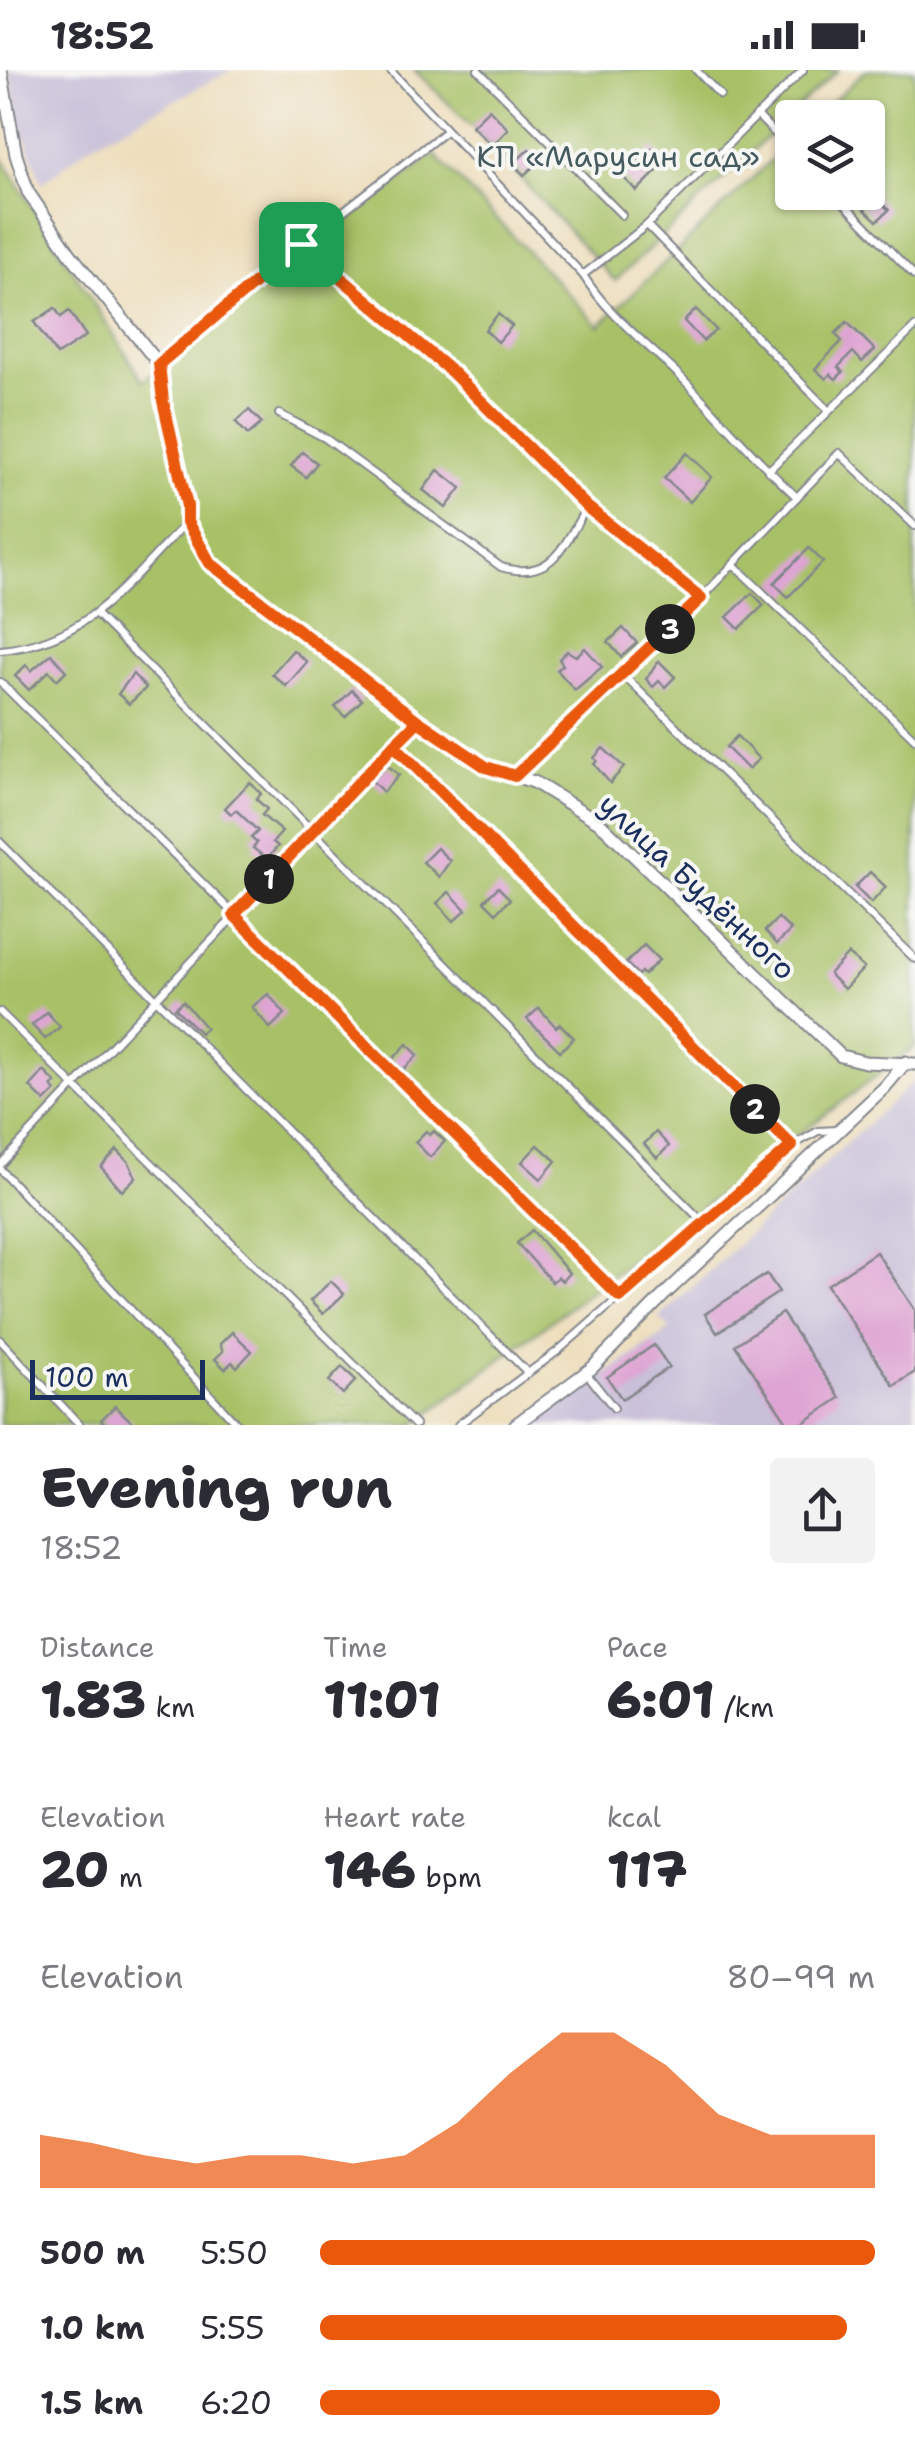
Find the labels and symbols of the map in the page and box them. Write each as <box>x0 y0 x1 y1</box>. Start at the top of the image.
park label: КП «Марусин сад» <box>476 136 760 177</box>
pin <box>259 202 344 287</box>
pin: 3 <box>645 604 695 654</box>
street label: улица Будённого <box>590 784 805 989</box>
pin: 1 <box>244 854 294 904</box>
pin: 2 <box>730 1084 780 1134</box>
scale bar <box>30 1355 205 1400</box>

